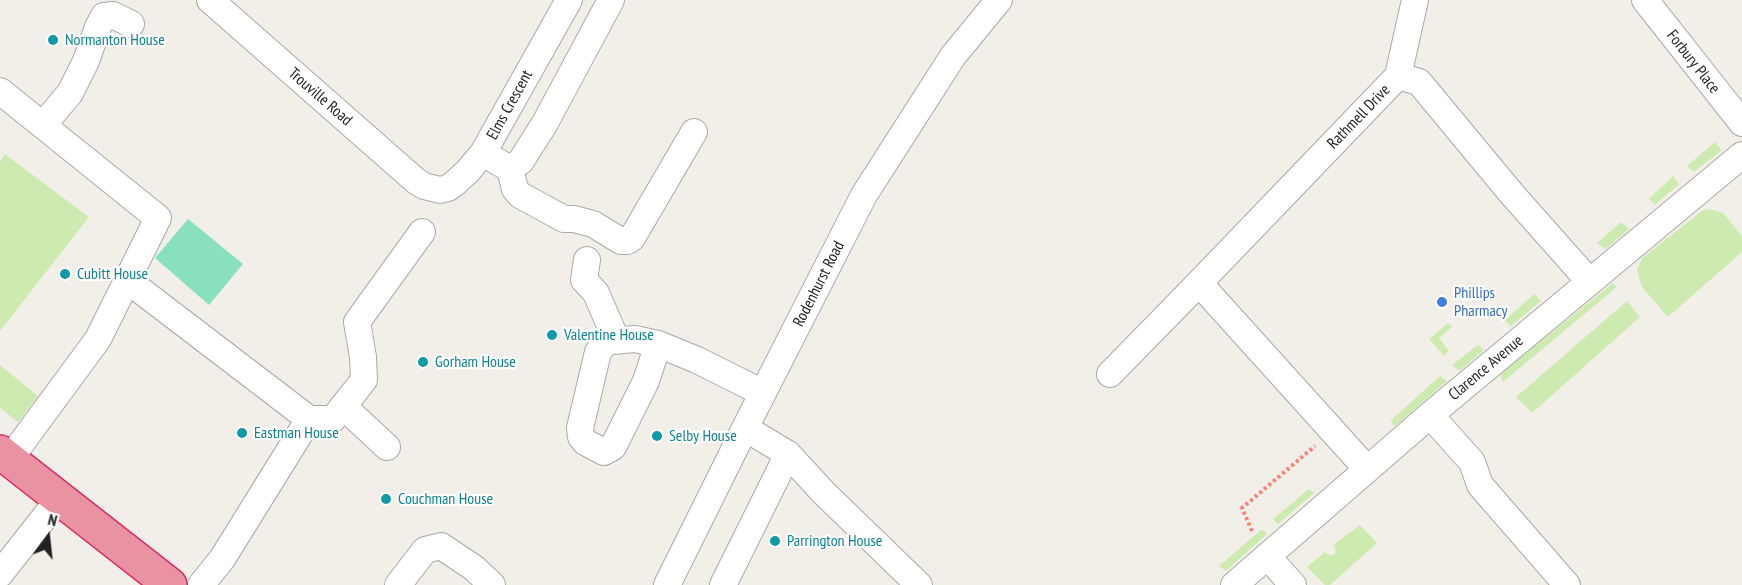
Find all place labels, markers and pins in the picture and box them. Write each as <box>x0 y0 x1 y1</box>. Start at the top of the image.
place label: Normanton House <box>65 30 165 50</box>
marker: Normanton House <box>46 33 60 47</box>
place label: Cubitt House <box>77 264 148 284</box>
marker: Cubitt House <box>58 267 72 281</box>
place label: Phillips Pharmacy <box>1454 283 1507 321</box>
marker: Phillips Pharmacy <box>1435 295 1449 309</box>
place label: Valentine House <box>564 325 654 345</box>
marker: Valentine House <box>545 328 559 342</box>
place label: Gorham House <box>435 352 516 372</box>
marker: Gorham House <box>416 355 430 369</box>
place label: Eastman House <box>254 423 339 443</box>
marker: Eastman House <box>235 426 249 440</box>
place label: Selby House <box>669 426 737 446</box>
marker: Selby House <box>650 429 664 443</box>
place label: Couchman House <box>398 489 493 509</box>
marker: Couchman House <box>379 492 393 506</box>
place label: Parrington House <box>787 531 882 551</box>
marker: Parrington House <box>768 534 782 548</box>

